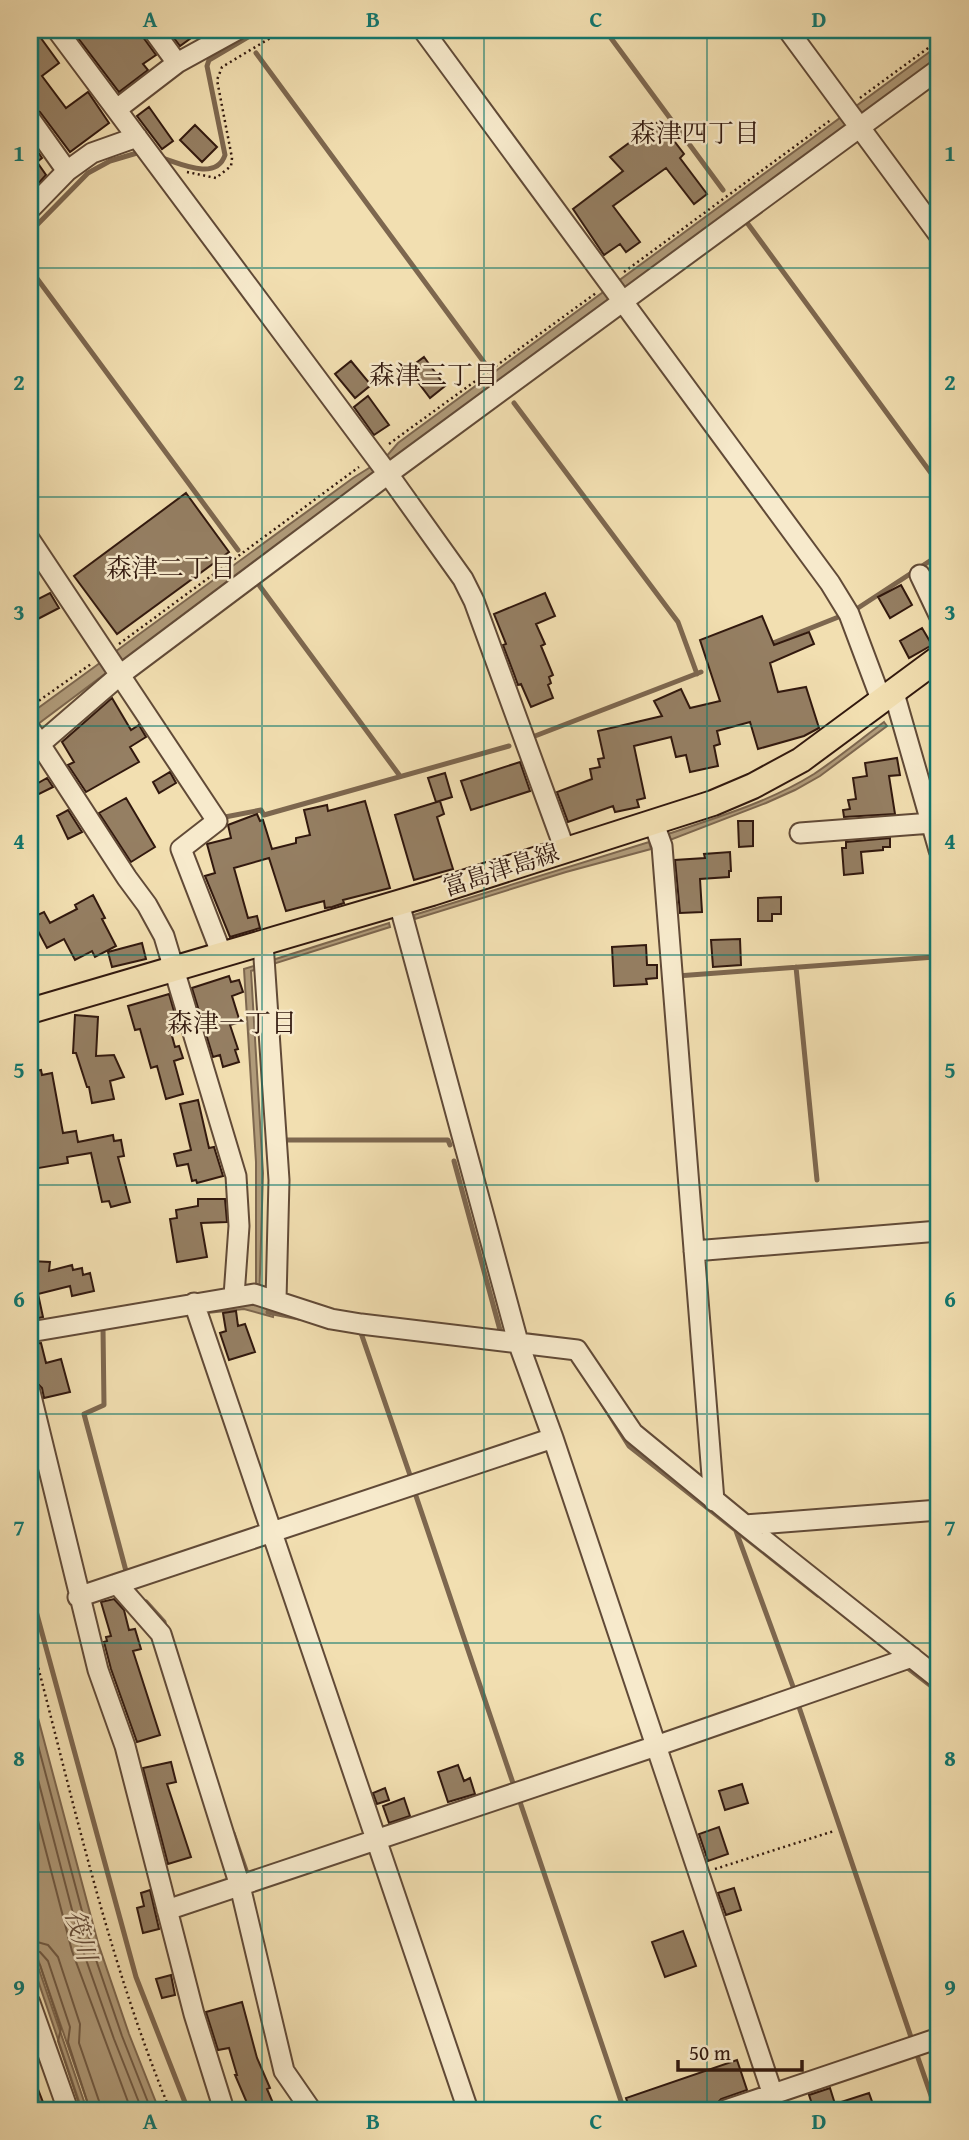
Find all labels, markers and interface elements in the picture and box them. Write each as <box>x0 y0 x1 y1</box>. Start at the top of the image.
text: A <box>143 2 158 35</box>
text: B <box>366 2 380 35</box>
text: C <box>589 2 603 35</box>
text: D <box>812 2 827 35</box>
district label: 森津四丁目 <box>630 113 760 152</box>
text: 1 <box>13 136 25 169</box>
text: 1 <box>944 136 956 169</box>
district label: 森津三丁目 <box>369 355 499 394</box>
text: 2 <box>13 365 25 398</box>
text: 2 <box>944 365 956 398</box>
district label: 森津二丁目 <box>106 548 236 587</box>
text: 3 <box>13 595 25 628</box>
text: 3 <box>944 595 956 628</box>
text: 4 <box>13 824 25 857</box>
text: 4 <box>944 824 956 857</box>
street label: 富島津島線 <box>438 834 563 905</box>
district label: 森津一丁目 <box>167 1003 297 1042</box>
text: 5 <box>13 1053 25 1086</box>
text: 5 <box>944 1053 956 1086</box>
text: 6 <box>13 1282 25 1315</box>
text: 6 <box>944 1282 956 1315</box>
text: 7 <box>13 1511 25 1544</box>
text: 7 <box>944 1511 956 1544</box>
text: 8 <box>13 1741 25 1774</box>
text: 8 <box>944 1741 956 1774</box>
water label: 筏川 <box>56 1904 108 1968</box>
text: 9 <box>13 1970 25 2003</box>
text: 9 <box>944 1970 956 2003</box>
scale bar <box>678 2028 803 2072</box>
text: 50 m <box>689 2037 731 2068</box>
text: A <box>143 2104 158 2137</box>
text: B <box>366 2104 380 2137</box>
text: C <box>589 2104 603 2137</box>
text: D <box>812 2104 827 2137</box>

